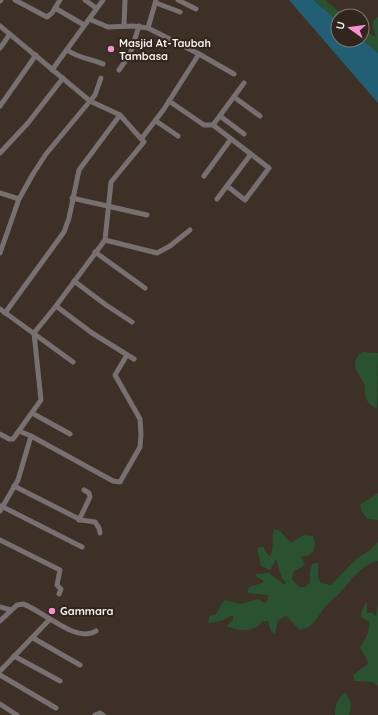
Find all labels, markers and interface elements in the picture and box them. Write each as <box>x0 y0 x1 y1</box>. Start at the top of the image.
north arrow <box>330 8 370 48</box>
text: U <box>333 20 348 31</box>
place label: Masjid At-Taubah Tambasa <box>119 36 211 63</box>
marker: Masjid At-Taubah Tambasa <box>106 44 116 54</box>
place label: Gammara <box>60 604 114 618</box>
marker: Gammara <box>47 606 57 616</box>

